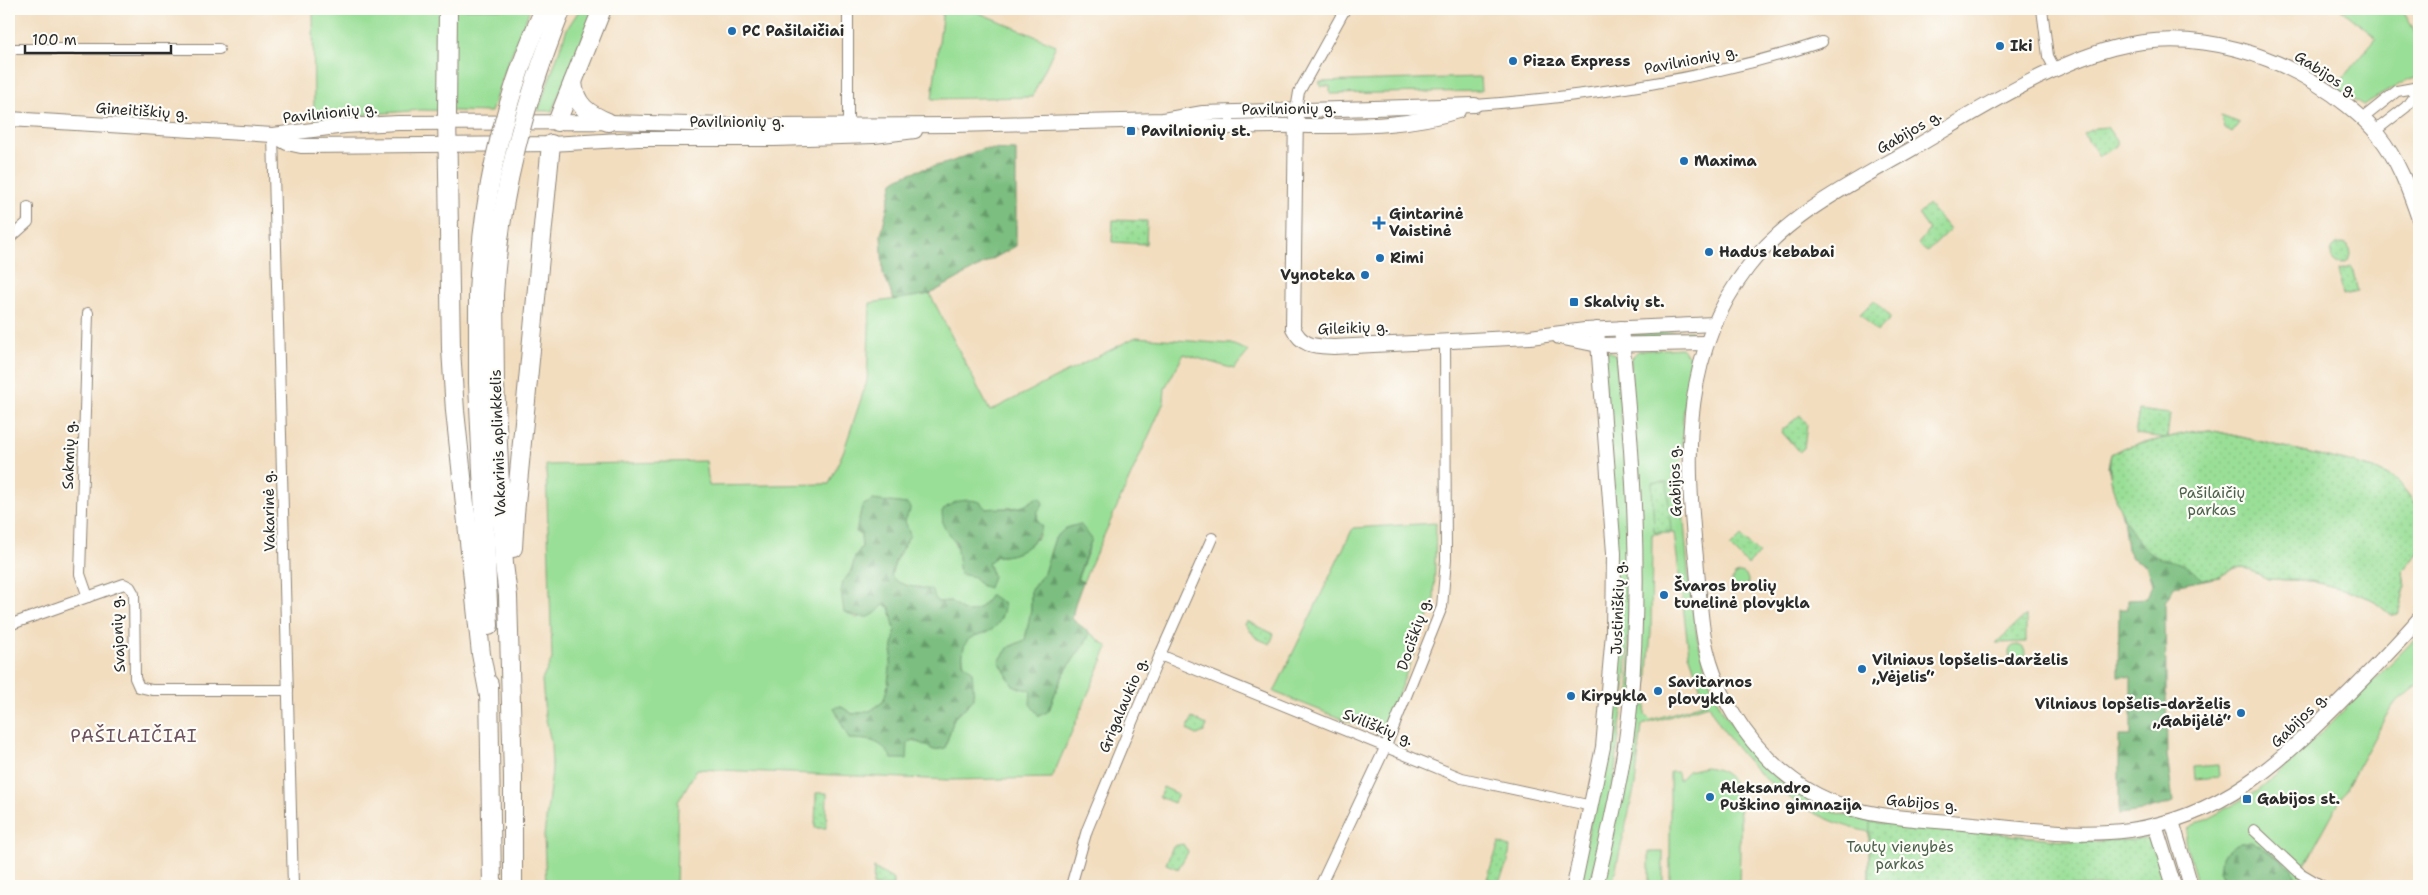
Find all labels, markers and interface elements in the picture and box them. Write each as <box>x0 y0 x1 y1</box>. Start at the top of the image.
place label: PC Pašilaičiai <box>742 21 844 41</box>
scale bar <box>25 22 171 54</box>
marker: PC Pašilaičiai <box>726 25 738 37</box>
text: 100 m <box>32 30 77 50</box>
place label: Iki <box>2010 36 2033 56</box>
marker: Iki <box>1994 40 2006 52</box>
street label: Pavilnionių g. <box>1642 41 1740 79</box>
street label: Gabijos g. <box>2290 46 2362 102</box>
place label: Pizza Express <box>1523 51 1630 71</box>
marker: Pizza Express <box>1507 55 1519 67</box>
street label: Gineitiškių g. <box>95 98 189 124</box>
street label: Pavilnionių g. <box>282 98 379 128</box>
street label: Pavilnionių g. <box>1241 98 1337 120</box>
street label: Gabijos g. <box>1873 105 1945 159</box>
street label: Pavilnionių g. <box>689 112 785 132</box>
place label: Pavilnionių st. <box>1141 121 1251 141</box>
marker: Pavilnionių st. <box>1125 125 1137 137</box>
place label: Maxima <box>1694 151 1758 171</box>
marker: Maxima <box>1678 155 1690 167</box>
place label: Gintarinė Vaistinė <box>1389 204 1464 241</box>
marker: Gintarinė Vaistinė <box>1373 217 1385 229</box>
place label: Hadus kebabai <box>1719 242 1835 262</box>
marker: Hadus kebabai <box>1703 246 1715 258</box>
place label: Rimi <box>1390 248 1424 268</box>
marker: Rimi <box>1374 252 1386 264</box>
place label: Vynoteka <box>1280 265 1356 285</box>
marker: Vynoteka <box>1359 269 1371 281</box>
place label: Skalvių st. <box>1584 292 1665 312</box>
marker: Skalvių st. <box>1568 296 1580 308</box>
street label: Gileikių g. <box>1317 317 1389 339</box>
street label: Vakarinis aplinkkelis <box>485 369 511 517</box>
street label: Sakmių g. <box>58 420 80 490</box>
street label: Gabijos g. <box>1664 445 1686 517</box>
street label: Vakarinė g. <box>258 470 280 552</box>
park label: Pašilaičių parkas <box>2179 483 2245 520</box>
street label: Justiniškių g. <box>1606 561 1630 655</box>
place label: Švaros brolių tunelinė plovykla <box>1674 575 1810 613</box>
marker: Švaros brolių tunelinė plovykla <box>1658 589 1670 601</box>
street label: Svajonių g. <box>106 595 130 673</box>
street label: Dociškių g. <box>1392 595 1436 673</box>
place label: Vilniaus lopšelis-darželis „Vėjelis“ <box>1872 650 2068 687</box>
street label: Grigalaukio g. <box>1094 654 1152 756</box>
marker: Vilniaus lopšelis-darželis „Vėjelis“ <box>1856 663 1868 675</box>
place label: Savitarnos plovykla <box>1668 672 1752 709</box>
marker: Savitarnos plovykla <box>1652 685 1664 697</box>
place label: Kirpykla <box>1581 686 1647 706</box>
street label: Gabijos g. <box>2266 688 2332 752</box>
marker: Kirpykla <box>1565 690 1577 702</box>
place label: Vilniaus lopšelis-darželis „Gabijėlė“ <box>2035 694 2231 731</box>
street label: Sviliškių g. <box>1340 704 1416 750</box>
marker: Vilniaus lopšelis-darželis „Gabijėlė“ <box>2235 707 2247 719</box>
district label: PAŠILAIČIAI <box>70 724 198 748</box>
place label: Aleksandro Puškino gimnazija <box>1720 778 1863 815</box>
place label: Gabijos st. <box>2257 789 2340 809</box>
street label: Gabijos g. <box>1885 790 1959 816</box>
marker: Aleksandro Puškino gimnazija <box>1704 791 1716 803</box>
marker: Gabijos st. <box>2241 793 2253 805</box>
park label: Tautų vienybės parkas <box>1846 837 1954 874</box>

